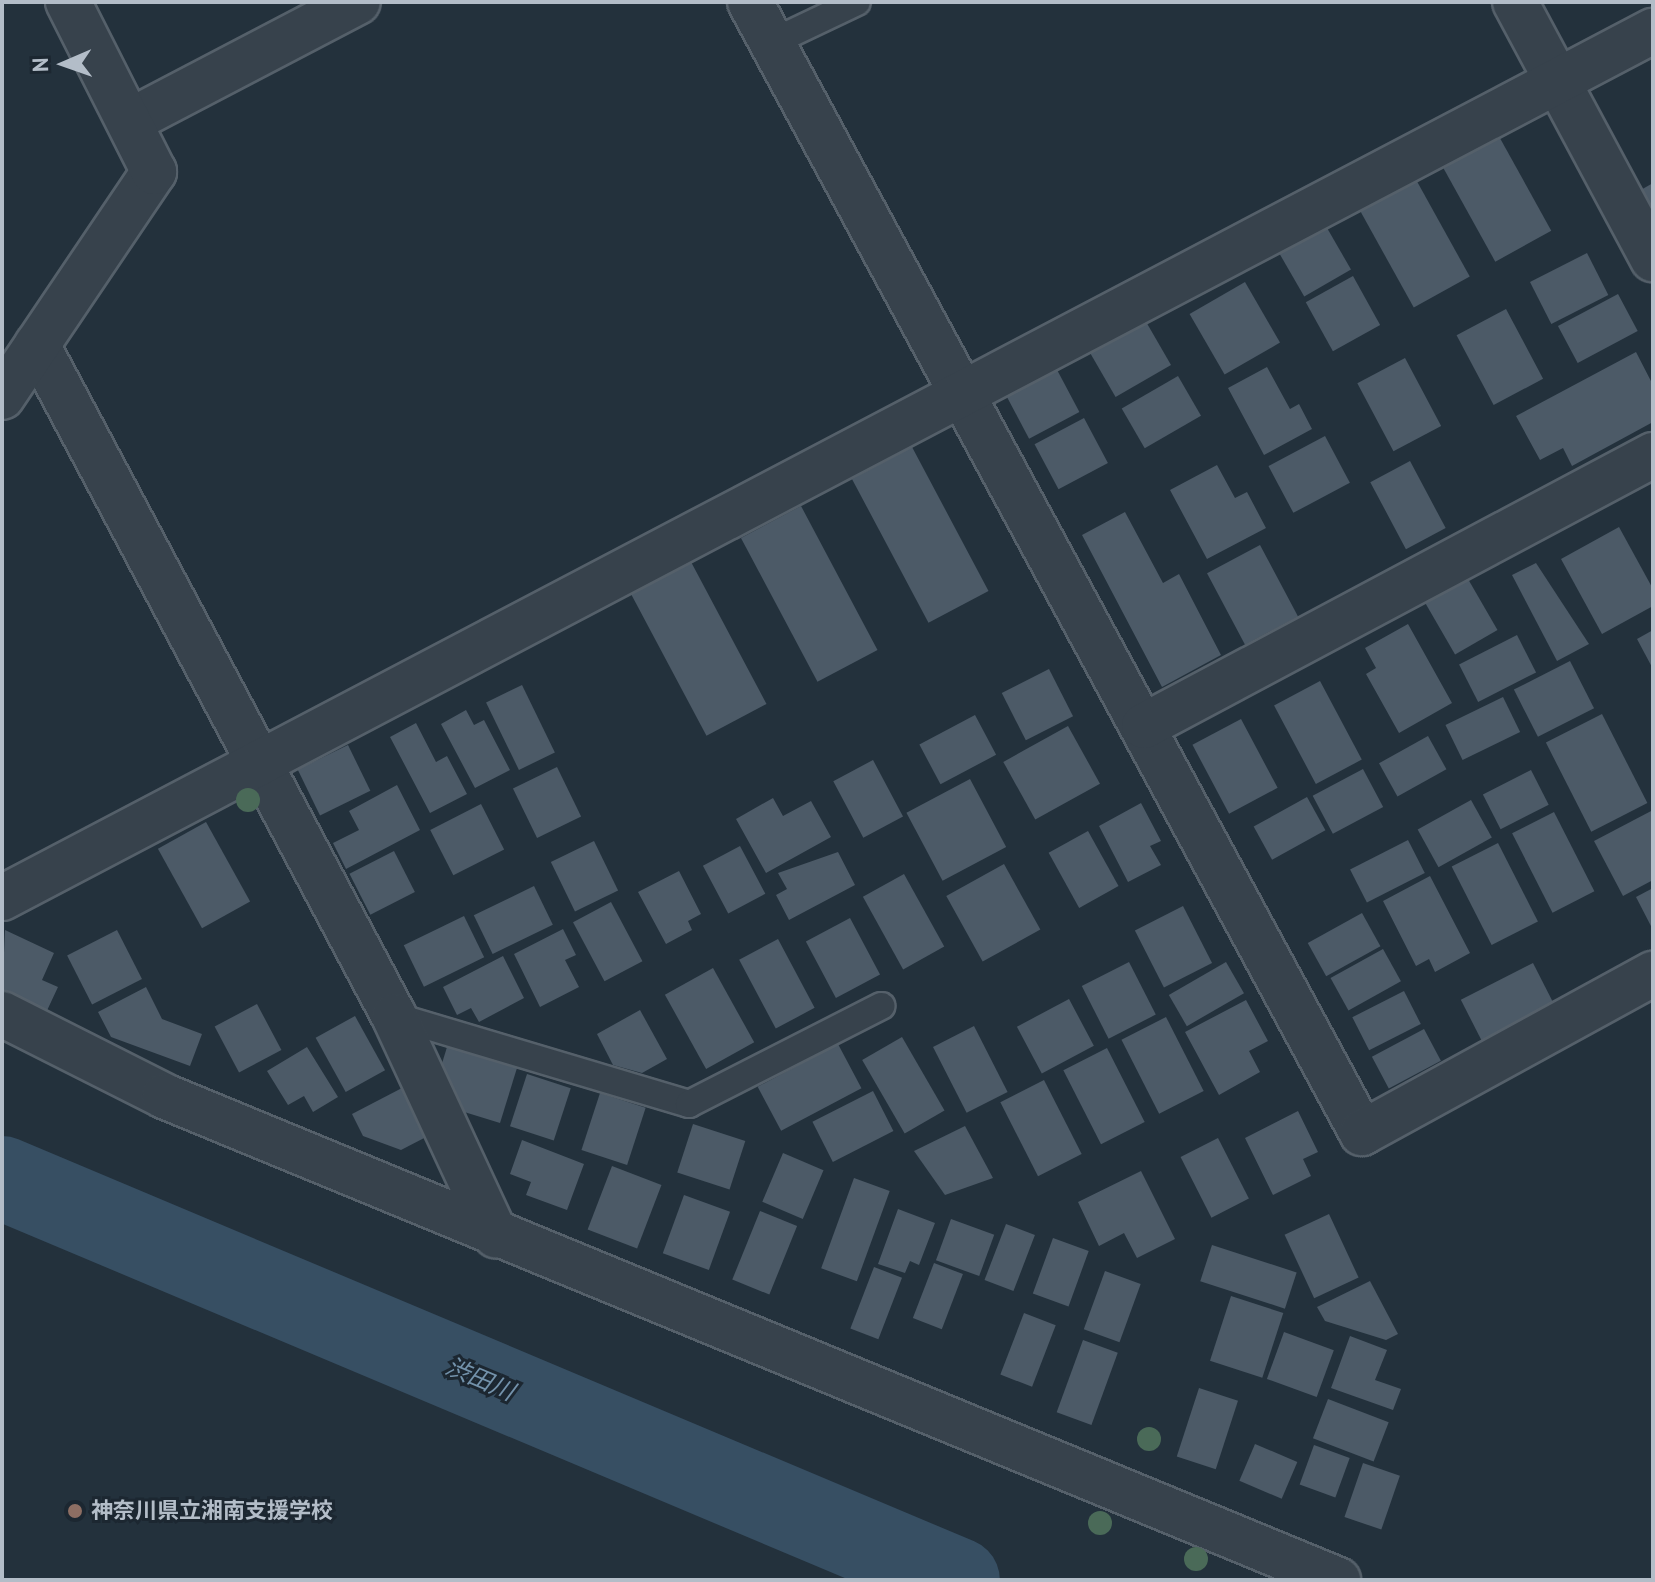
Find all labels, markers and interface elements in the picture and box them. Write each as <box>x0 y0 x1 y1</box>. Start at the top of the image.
north arrow <box>24 24 104 104</box>
text: N <box>26 57 54 73</box>
water label: 渋田川 <box>441 1352 519 1406</box>
place label: 神奈川県立湘南支援学校 <box>91 1498 333 1524</box>
marker: 神奈川県立湘南支援学校 <box>66 1502 84 1520</box>

